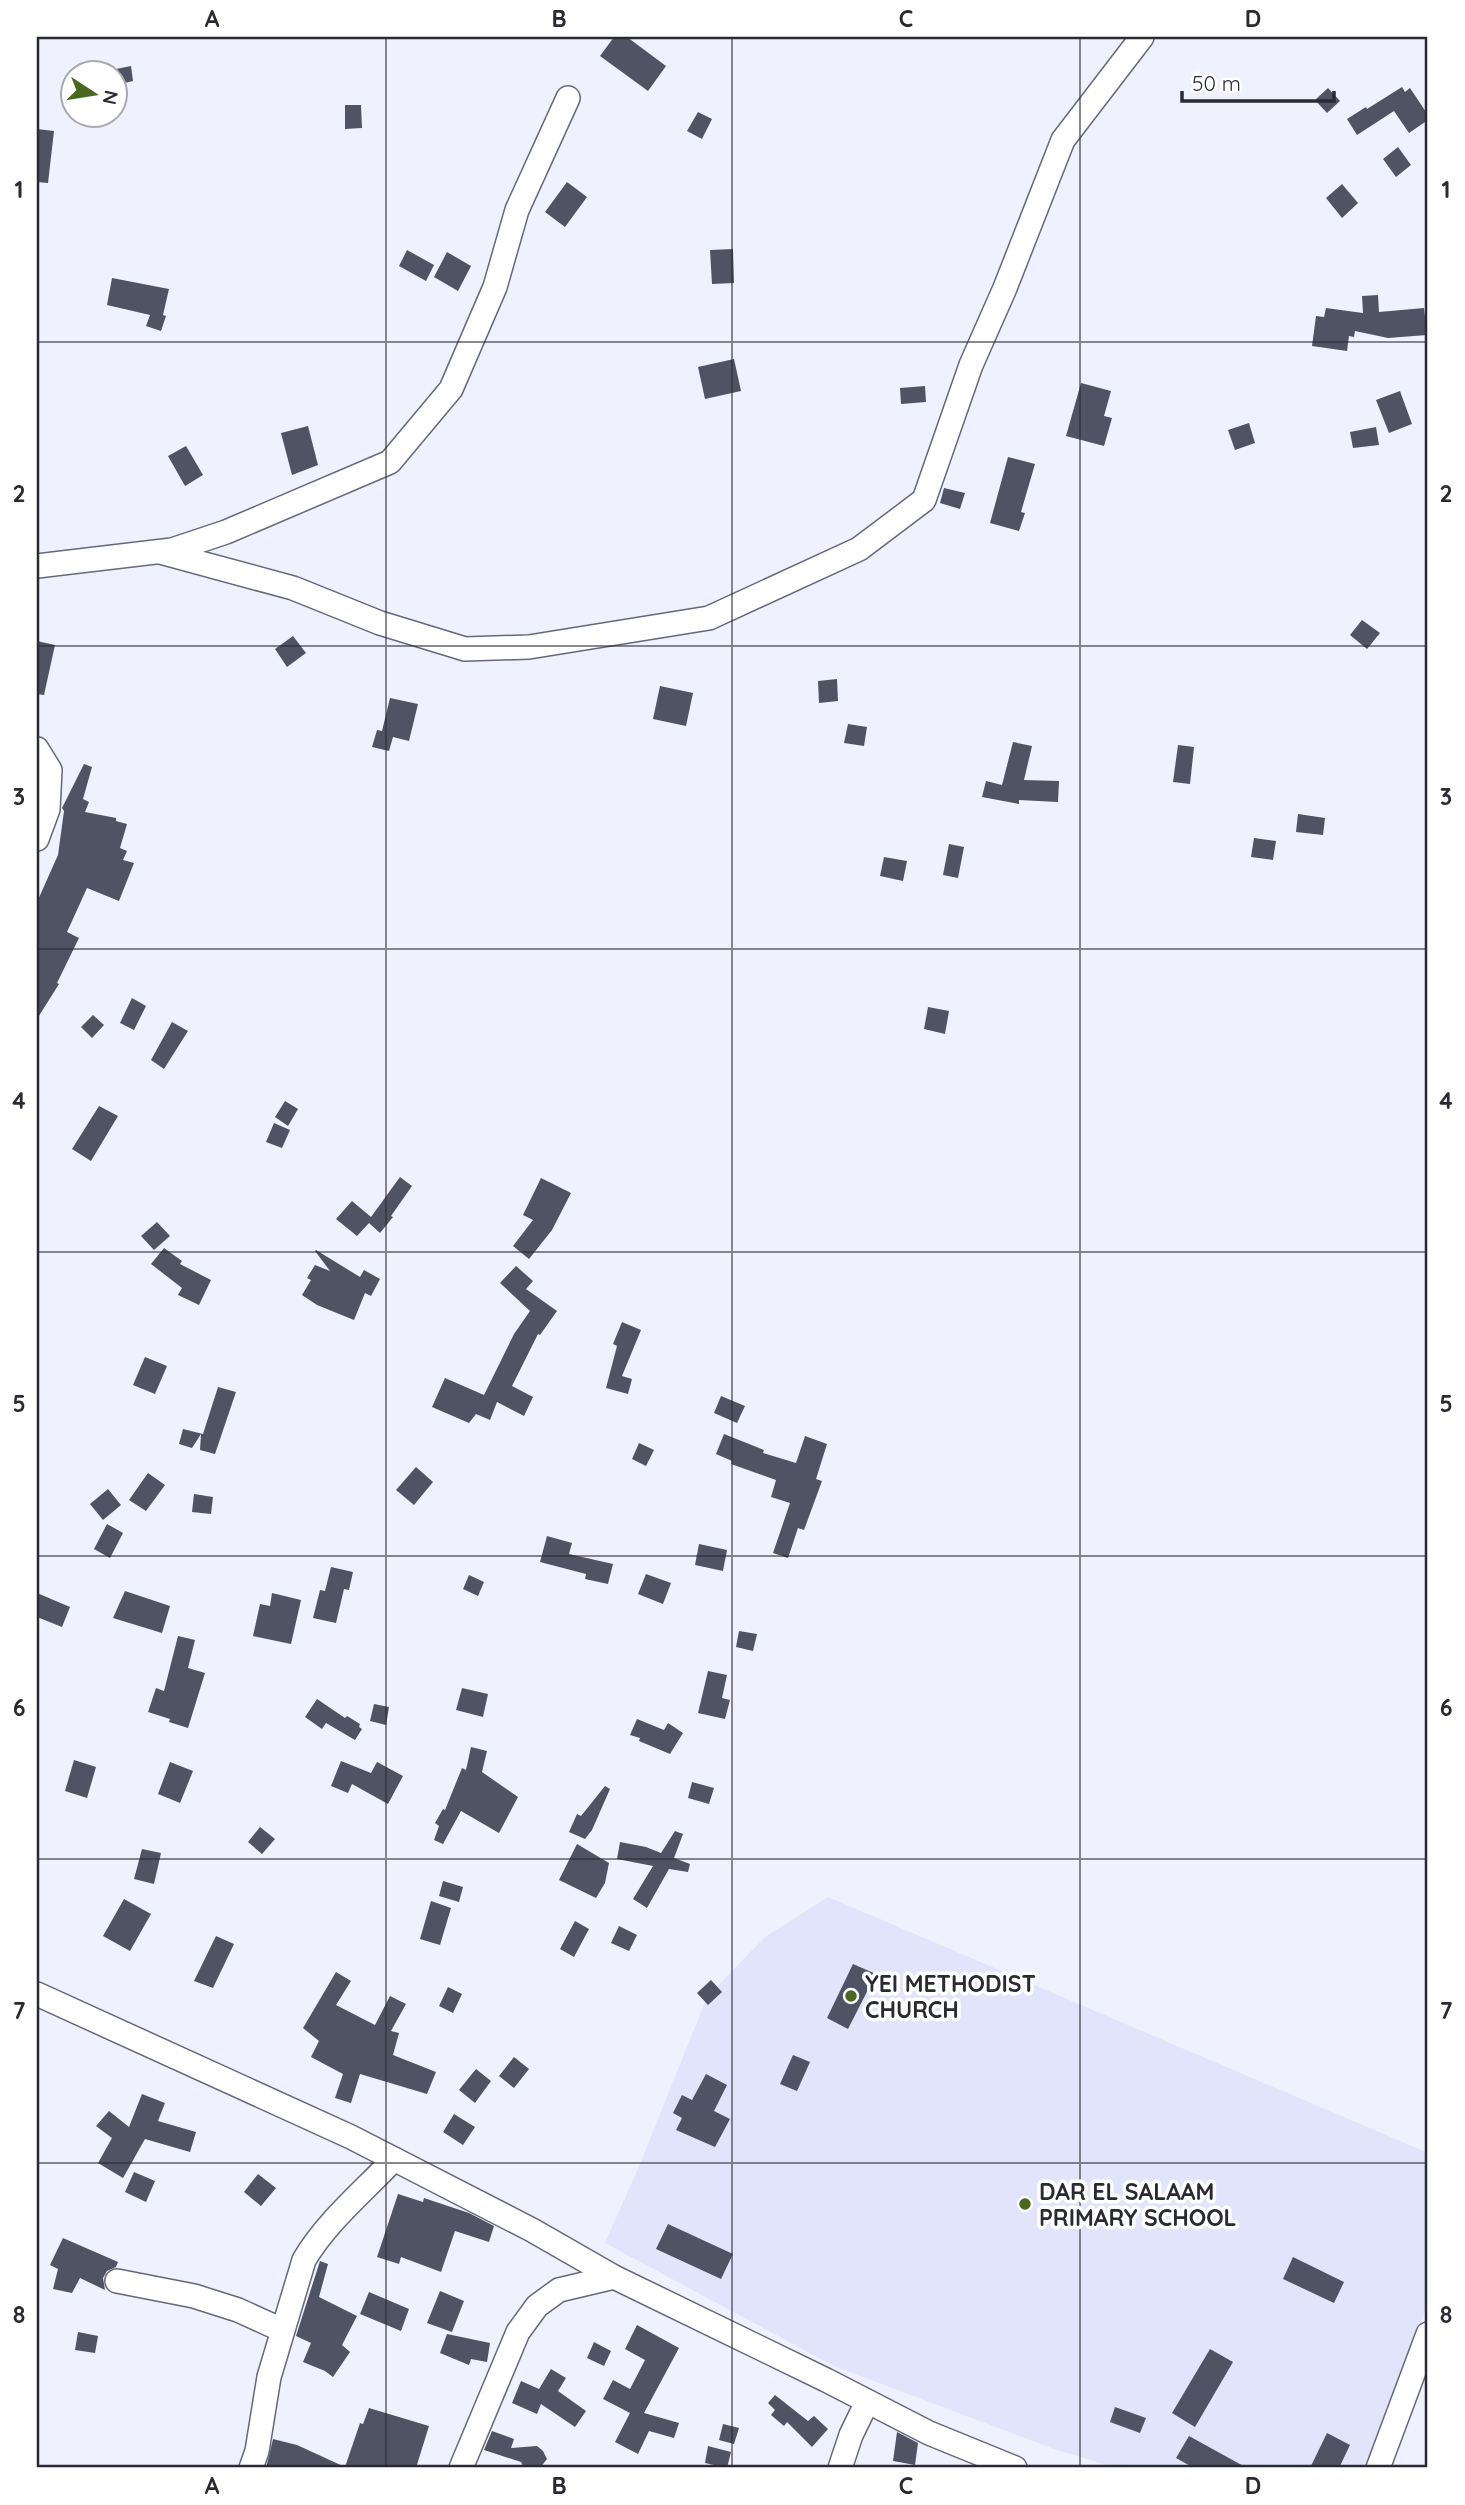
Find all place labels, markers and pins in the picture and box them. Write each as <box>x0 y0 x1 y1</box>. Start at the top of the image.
place label: YEI METHODIST CHURCH <box>865 1969 1036 2024</box>
marker: YEI METHODIST CHURCH <box>843 1988 859 2004</box>
place label: DAR EL SALAAM PRIMARY SCHOOL <box>1039 2177 1237 2232</box>
marker: DAR EL SALAAM PRIMARY SCHOOL <box>1017 2196 1033 2212</box>

